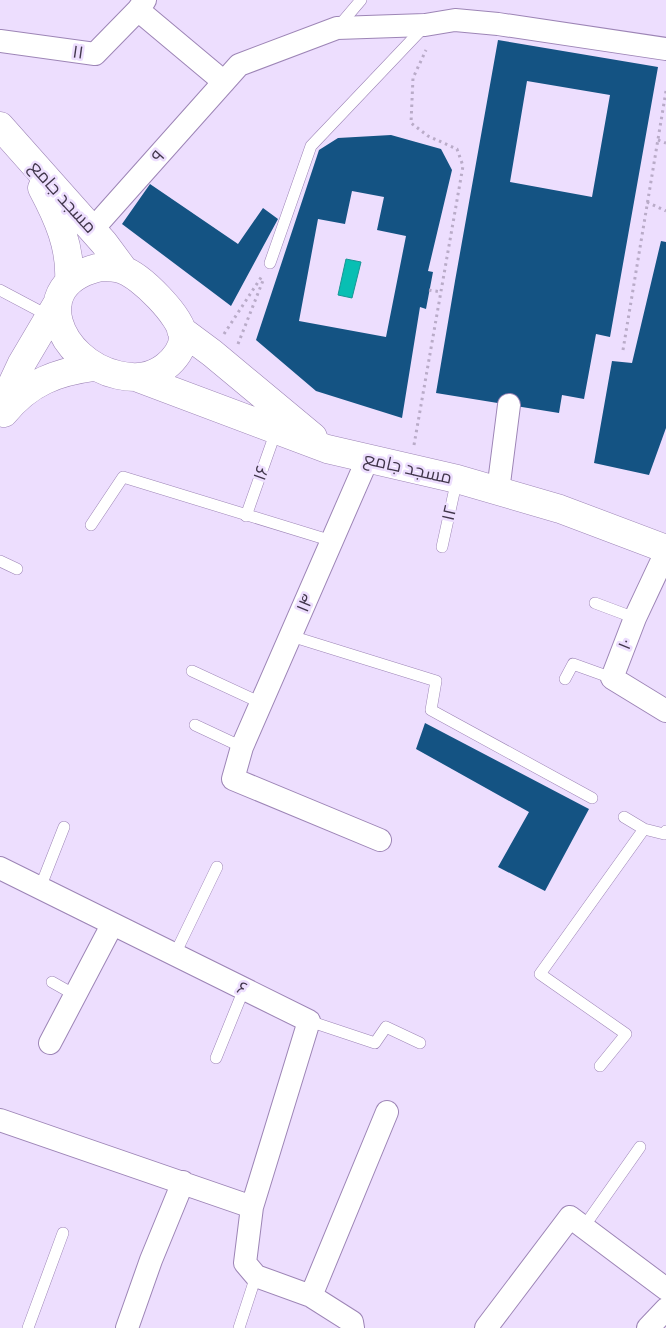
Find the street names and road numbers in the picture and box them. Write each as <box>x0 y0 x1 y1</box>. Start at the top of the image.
street label: ۱۱ <box>71 40 85 64</box>
street label: ۹ <box>147 145 169 167</box>
street label: مسجد جامع <box>24 156 101 238</box>
street label: مسجد جامع <box>361 447 454 490</box>
street label: ۱۶ <box>248 463 274 483</box>
street label: ۱۲ <box>437 503 461 523</box>
street label: ۱۴ <box>291 591 319 615</box>
street label: ۱۰ <box>613 635 637 653</box>
street label: ۶ <box>233 976 251 1000</box>

